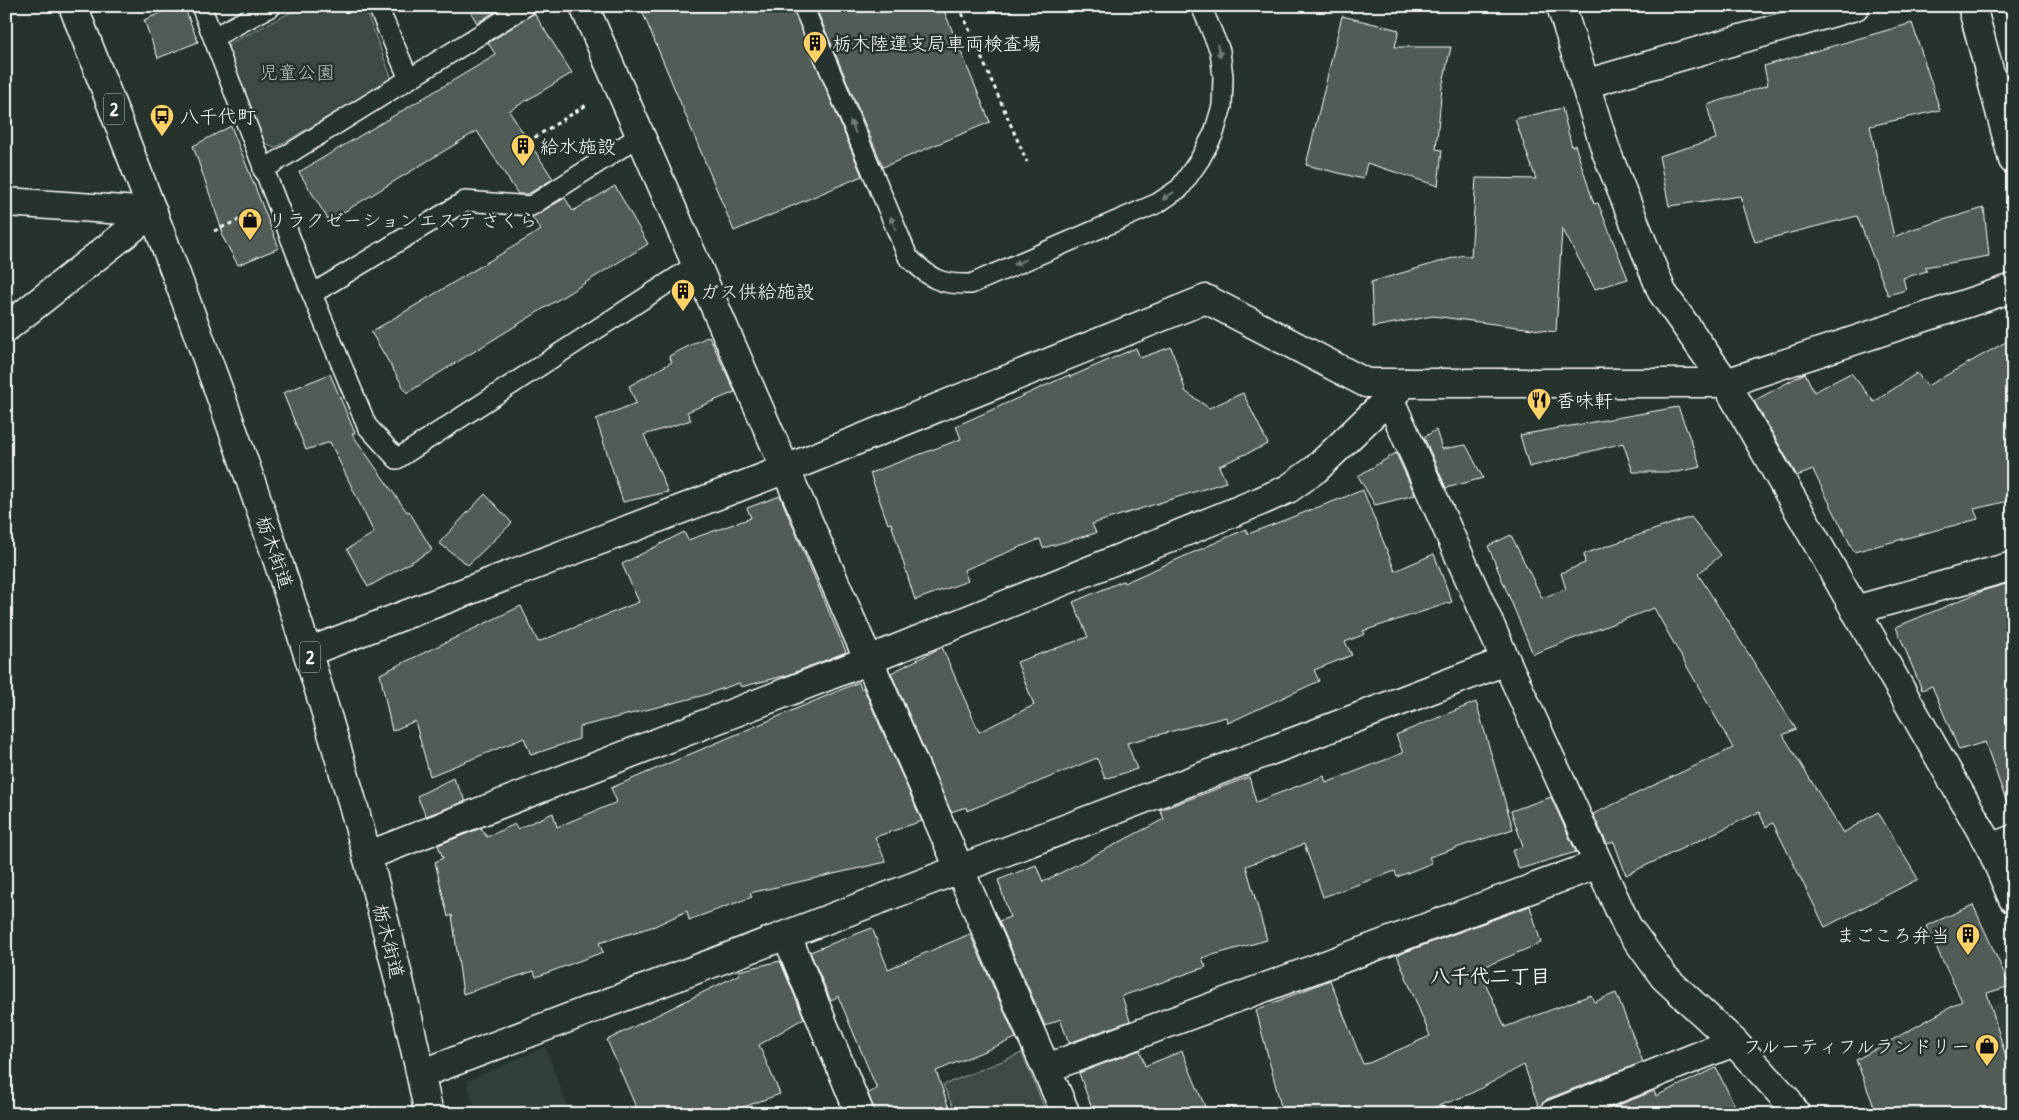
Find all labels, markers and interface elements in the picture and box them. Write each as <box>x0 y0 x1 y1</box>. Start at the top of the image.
building icon: 栃木陸運支局車両検査場 <box>802 30 828 64</box>
place label: 栃木陸運支局車両検査場 <box>832 30 1041 56</box>
one-way arrow <box>1215 44 1223 59</box>
park label: 児童公園 <box>259 59 335 85</box>
road number: 2 <box>104 94 124 125</box>
bus stop icon: 八千代町 <box>149 103 175 137</box>
place label: 八千代町 <box>180 103 256 129</box>
one-way arrow <box>849 119 857 134</box>
building icon: 給水施設 <box>510 133 536 167</box>
place label: 給水施設 <box>540 133 616 159</box>
one-way arrow <box>1161 191 1175 201</box>
shop icon: リラクゼーションエステ さくら <box>237 207 263 241</box>
place label: リラクゼーションエステ さくら <box>268 207 538 233</box>
one-way arrow <box>889 216 896 231</box>
one-way arrow <box>1013 259 1027 267</box>
building icon: ガス供給施設 <box>670 278 696 312</box>
place label: ガス供給施設 <box>700 278 814 304</box>
restaurant icon: 香味軒 <box>1526 387 1552 421</box>
place label: 香味軒 <box>1556 387 1613 413</box>
street label: 栃木街道 <box>250 512 300 592</box>
road number: 2 <box>300 642 320 672</box>
street label: 栃木街道 <box>367 901 411 981</box>
place label: まごころ弁当 <box>1836 922 1950 948</box>
building icon: まごころ弁当 <box>1955 922 1981 956</box>
district label: 八千代二丁目 <box>1430 962 1550 989</box>
place label: フルーティフルランドリー <box>1743 1033 1970 1059</box>
shop icon: フルーティフルランドリー <box>1974 1033 2000 1067</box>

